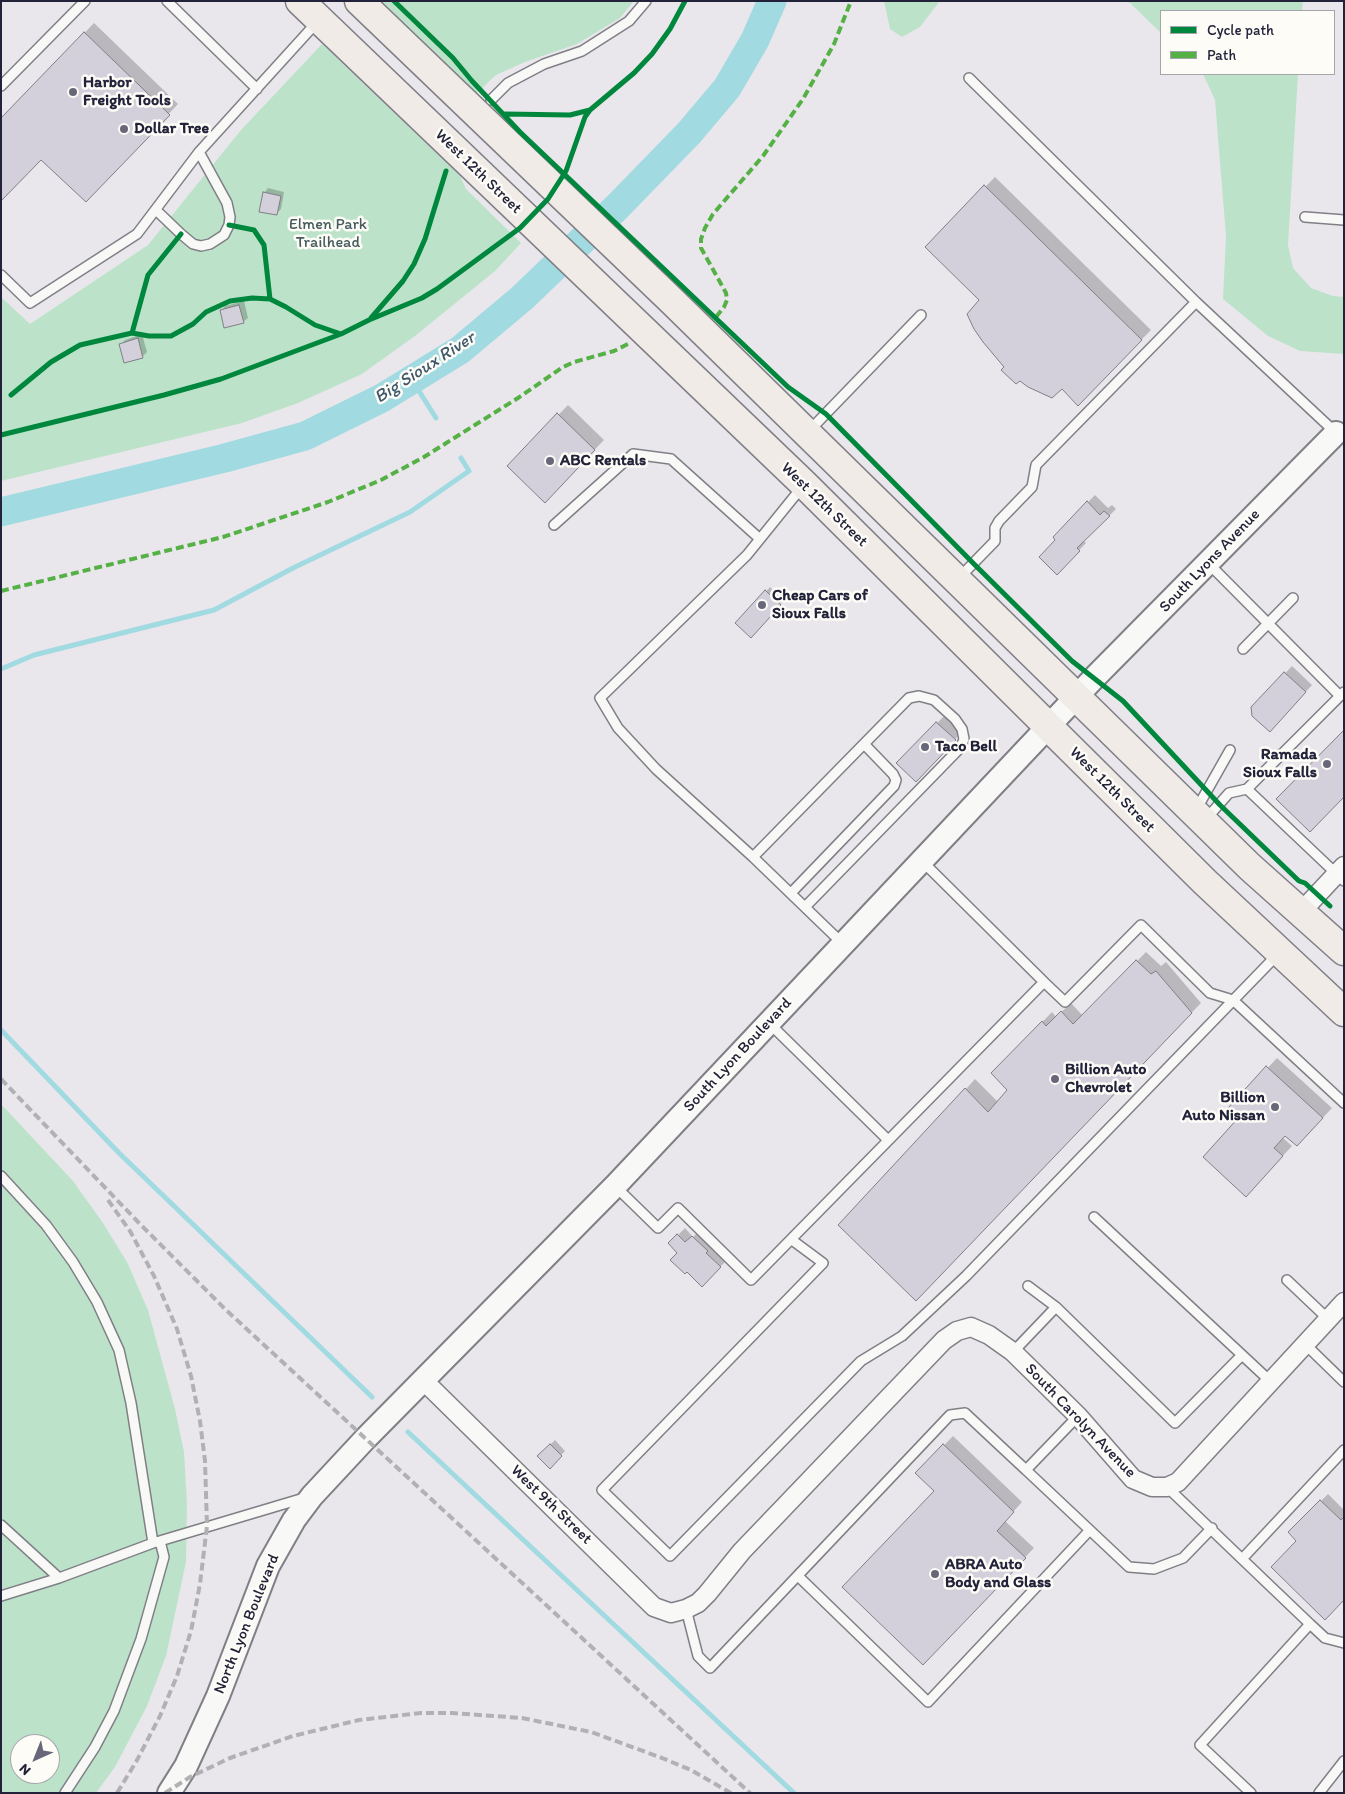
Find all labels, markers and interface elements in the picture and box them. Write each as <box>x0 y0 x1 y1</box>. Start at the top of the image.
legend <box>1160 10 1335 75</box>
text: Cycle path <box>1207 21 1274 39</box>
text: Path <box>1207 46 1236 64</box>
place label: Harbor Freight Tools <box>83 73 171 111</box>
marker: Harbor Freight Tools <box>67 86 79 98</box>
place label: Dollar Tree <box>134 119 209 139</box>
marker: Dollar Tree <box>118 123 130 135</box>
street label: West 12th Street <box>431 126 525 218</box>
park label: Elmen Park Trailhead <box>289 215 367 253</box>
water label: Big Sioux River <box>371 327 479 409</box>
place label: ABC Rentals <box>560 451 646 471</box>
marker: ABC Rentals <box>544 455 556 467</box>
street label: West 12th Street <box>777 459 871 551</box>
street label: South Lyons Avenue <box>1156 505 1264 617</box>
place label: Cheap Cars of Sioux Falls <box>772 586 868 624</box>
marker: Cheap Cars of Sioux Falls <box>756 599 768 611</box>
place label: Taco Bell <box>935 737 997 757</box>
marker: Taco Bell <box>919 741 931 753</box>
street label: West 12th Street <box>1065 743 1159 837</box>
place label: Ramada Sioux Falls <box>1243 745 1317 783</box>
marker: Ramada Sioux Falls <box>1321 758 1333 770</box>
street label: South Lyon Boulevard <box>680 994 796 1116</box>
place label: Billion Auto Chevrolet <box>1065 1060 1146 1098</box>
marker: Billion Auto Chevrolet <box>1049 1073 1061 1085</box>
place label: Billion Auto Nissan <box>1182 1088 1265 1126</box>
marker: Billion Auto Nissan <box>1269 1101 1281 1113</box>
street label: South Carolyn Avenue <box>1020 1360 1140 1482</box>
street label: West 9th Street <box>506 1461 596 1549</box>
street label: North Lyon Boulevard <box>210 1551 284 1697</box>
place label: ABRA Auto Body and Glass <box>945 1555 1051 1593</box>
marker: ABRA Auto Body and Glass <box>929 1568 941 1580</box>
north arrow <box>10 1734 60 1784</box>
text: N <box>16 1760 34 1779</box>

